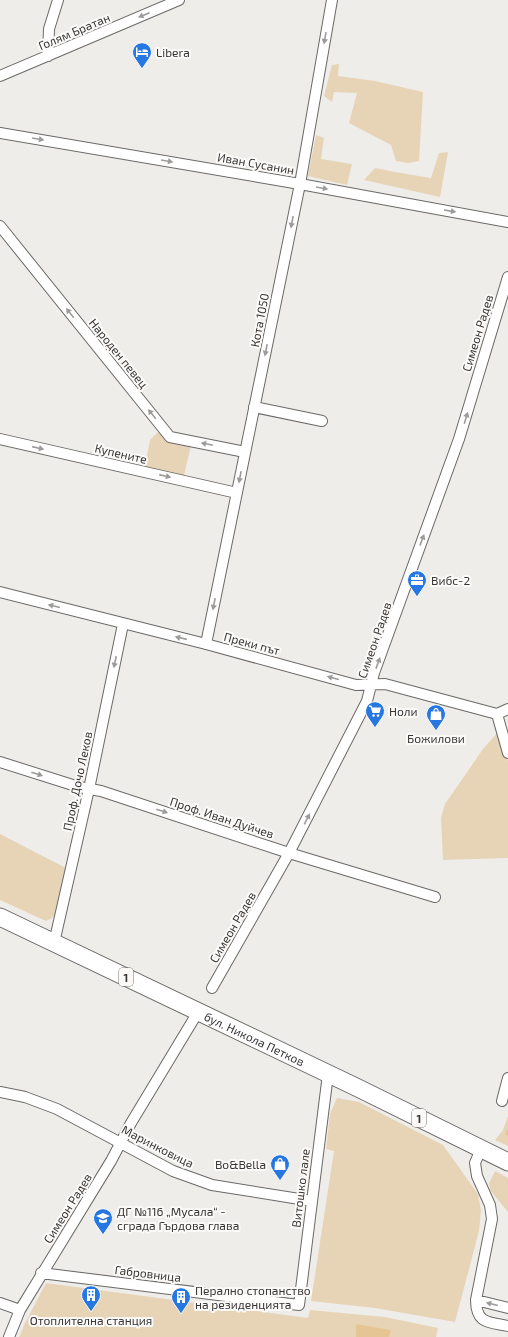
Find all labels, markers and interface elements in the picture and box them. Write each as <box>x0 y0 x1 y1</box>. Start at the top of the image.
street label: Голям Братан <box>36 10 112 52</box>
one-way arrow <box>137 13 149 19</box>
one-way arrow <box>322 32 328 45</box>
hotel icon: Libera <box>131 41 153 69</box>
place label: Libera <box>156 45 190 59</box>
one-way arrow <box>32 136 45 142</box>
street label: Иван Сусанин <box>216 149 296 178</box>
one-way arrow <box>160 158 173 164</box>
one-way arrow <box>316 185 328 191</box>
one-way arrow <box>444 208 456 214</box>
one-way arrow <box>288 216 294 228</box>
street label: Кота 1050 <box>247 292 271 348</box>
street label: Симеон Радев <box>459 293 495 373</box>
one-way arrow <box>66 308 75 318</box>
street label: Народен певец <box>87 316 151 390</box>
one-way arrow <box>263 343 269 356</box>
one-way arrow <box>148 409 156 420</box>
one-way arrow <box>463 411 469 423</box>
street label: Купените <box>93 440 148 467</box>
one-way arrow <box>201 441 213 447</box>
one-way arrow <box>32 445 44 451</box>
one-way arrow <box>237 471 243 483</box>
one-way arrow <box>159 474 171 480</box>
one-way arrow <box>420 534 426 546</box>
office icon: Вибс-2 <box>406 569 428 597</box>
place label: Вибс-2 <box>431 573 470 587</box>
one-way arrow <box>211 598 217 611</box>
street label: Симеон Радев <box>354 600 394 680</box>
one-way arrow <box>48 603 61 609</box>
street label: Преки път <box>223 629 282 657</box>
one-way arrow <box>174 634 187 640</box>
one-way arrow <box>112 656 118 668</box>
one-way arrow <box>376 656 382 668</box>
one-way arrow <box>327 675 339 681</box>
supermarket icon: Ноли <box>364 700 386 728</box>
shop icon: Божилови <box>425 703 447 731</box>
place label: Ноли <box>389 704 418 718</box>
street label: Проф. Дочо Леков <box>60 730 94 832</box>
place label: Божилови <box>407 731 465 745</box>
one-way arrow <box>31 771 43 777</box>
street label: Проф. Иван Дуйчев <box>168 794 276 841</box>
one-way arrow <box>156 808 168 814</box>
one-way arrow <box>304 813 310 824</box>
street label: Симеон Радев <box>206 889 258 965</box>
road number: 1 <box>119 968 133 986</box>
street label: бул. Никола Петков <box>202 1009 307 1068</box>
road number: 1 <box>412 1109 426 1127</box>
street label: Маринковица <box>120 1122 196 1170</box>
street label: Витошко лале <box>288 1148 312 1228</box>
shop icon: Bo&Bella <box>269 1153 291 1181</box>
place label: Bo&Bella <box>215 1157 266 1171</box>
street label: Симеон Радев <box>40 1171 94 1245</box>
place label: ДГ №116 „Мусала“ - сграда Гърдова глава <box>117 1204 239 1232</box>
school or university icon: ДГ №116 „Мусала“ - сграда Гърдова глава <box>92 1207 114 1235</box>
street label: Габровница <box>114 1262 182 1284</box>
place label: Перално стопанство на резиденцията <box>195 1283 311 1311</box>
building icon: Отоплителна станция <box>80 1284 102 1312</box>
building icon: Перално стопанство на резиденцията <box>170 1286 192 1314</box>
one-way arrow <box>486 1301 498 1307</box>
place label: Отоплителна станция <box>30 1313 152 1327</box>

